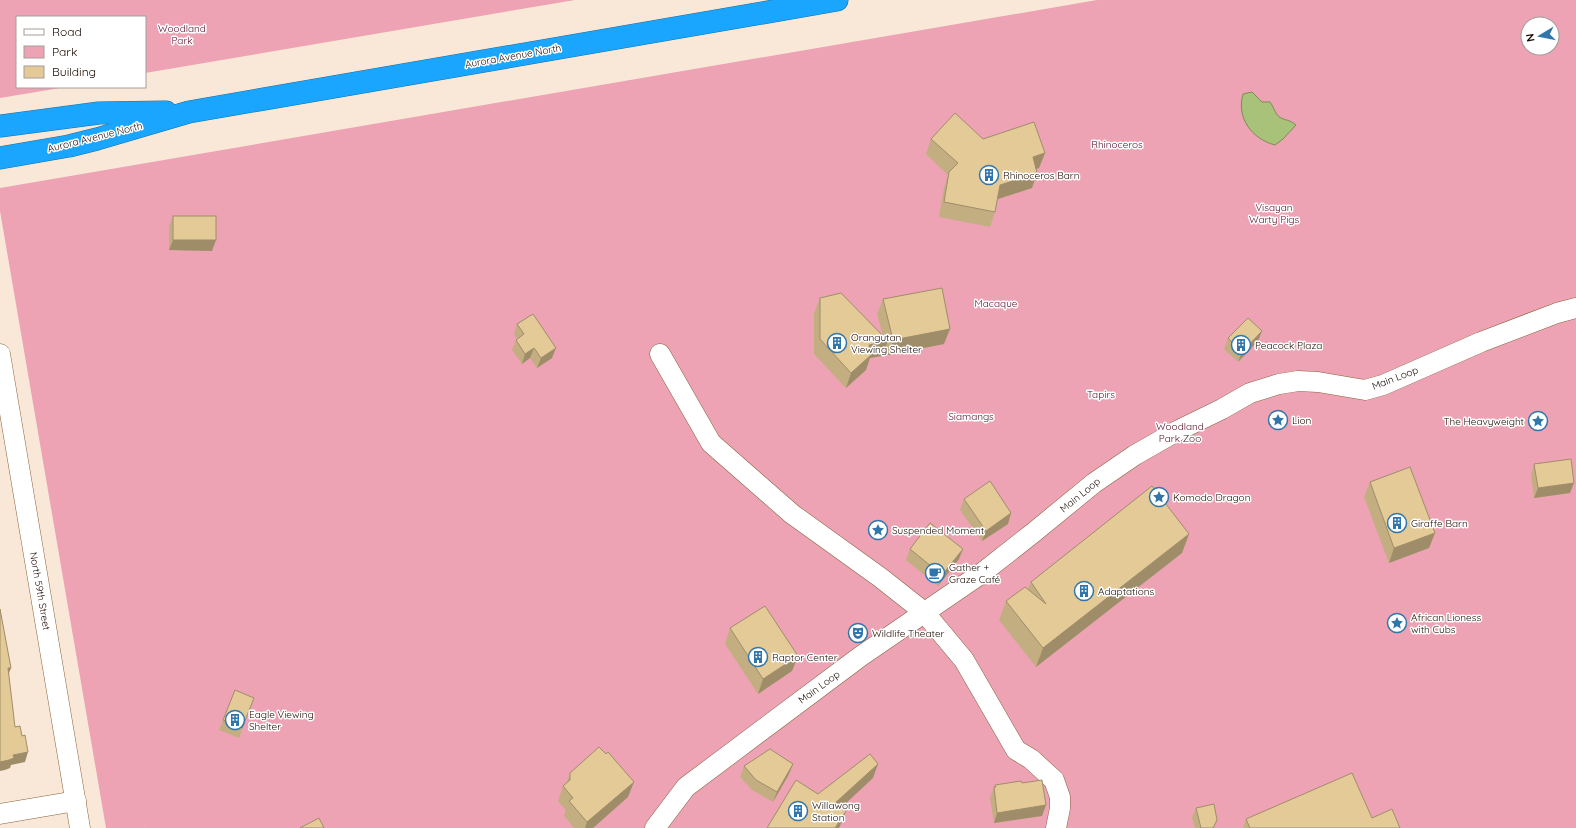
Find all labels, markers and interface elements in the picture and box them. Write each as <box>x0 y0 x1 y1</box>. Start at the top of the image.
legend <box>16 16 146 88</box>
north arrow <box>1520 16 1560 56</box>
park label: Woodland Park <box>158 22 206 47</box>
text: Road <box>52 24 82 39</box>
text: N <box>1523 33 1538 43</box>
street label: Aurora Avenue North <box>464 41 562 71</box>
text: Park <box>52 44 77 59</box>
text: Building <box>52 64 96 79</box>
street label: Aurora Avenue North <box>46 119 144 155</box>
park label: Rhinoceros <box>1091 138 1143 151</box>
building icon: Rhinoceros Barn <box>978 164 1000 186</box>
place label: Rhinoceros Barn <box>1003 169 1079 182</box>
park label: Visayan Warty Pigs <box>1249 201 1299 226</box>
park label: Macaque <box>975 297 1018 310</box>
place label: Orangutan Viewing Shelter <box>851 331 922 356</box>
building icon: Orangutan Viewing Shelter <box>826 332 848 354</box>
building icon: Peacock Plaza <box>1230 334 1252 356</box>
place label: Peacock Plaza <box>1255 339 1322 352</box>
street label: Main Loop <box>1370 363 1420 393</box>
park label: Tapirs <box>1087 388 1115 401</box>
place icon: Lion <box>1267 409 1289 431</box>
park label: Siamangs <box>948 410 994 423</box>
place icon: The Heavyweight <box>1527 410 1549 432</box>
place label: Lion <box>1292 414 1311 427</box>
place label: The Heavyweight <box>1443 415 1525 428</box>
park label: Woodland Park Zoo <box>1156 420 1204 445</box>
street label: Main Loop <box>1057 475 1103 515</box>
place icon: Komodo Dragon <box>1148 486 1170 508</box>
place label: Komodo Dragon <box>1173 491 1250 504</box>
building icon: Giraffe Barn <box>1386 512 1408 534</box>
place label: Giraffe Barn <box>1411 517 1468 530</box>
place icon: Suspended Moment <box>867 519 889 541</box>
place label: Suspended Moment <box>892 524 985 537</box>
street label: North 59th Street <box>27 551 53 632</box>
place label: Gather + Graze Café <box>949 561 1001 586</box>
cafe icon: Gather + Graze Café <box>924 562 946 584</box>
building icon: Adaptations <box>1073 580 1095 602</box>
place label: Adaptations <box>1098 585 1154 598</box>
place label: African Lioness with Cubs <box>1411 611 1481 636</box>
place icon: African Lioness with Cubs <box>1386 612 1408 634</box>
theatre icon: Wildlife Theater <box>847 622 869 644</box>
place label: Wildlife Theater <box>872 627 945 640</box>
building icon: Raptor Center <box>747 646 769 668</box>
place label: Raptor Center <box>772 651 838 664</box>
street label: Main Loop <box>796 668 842 706</box>
place label: Eagle Viewing Shelter <box>249 708 314 733</box>
building icon: Eagle Viewing Shelter <box>224 709 246 731</box>
place label: Willawong Station <box>812 799 860 824</box>
building icon: Willawong Station <box>787 800 809 822</box>

